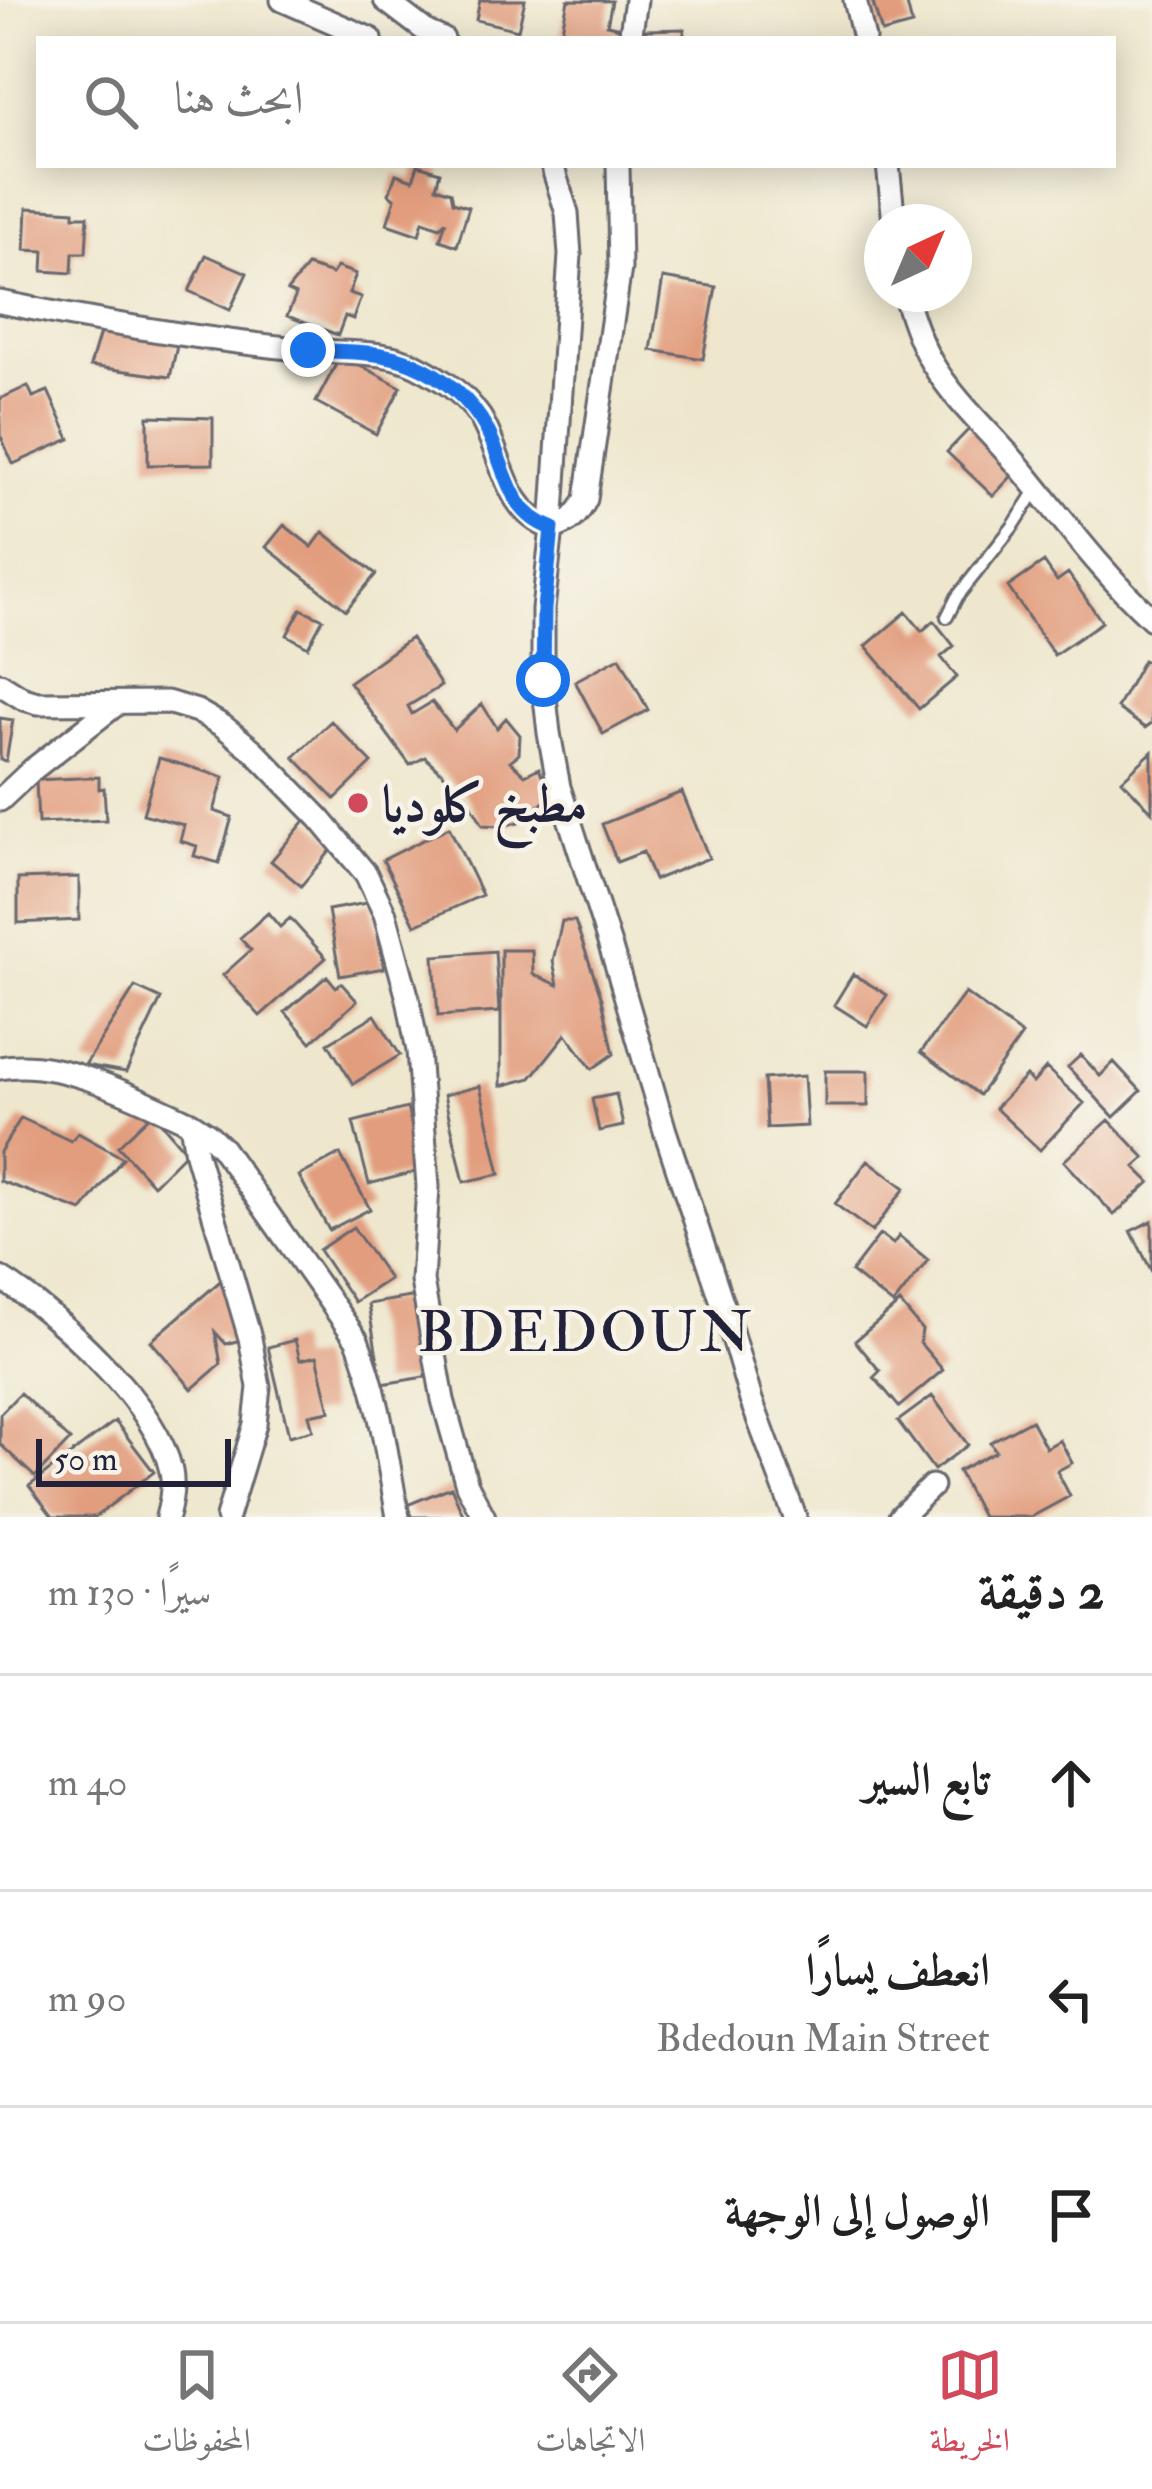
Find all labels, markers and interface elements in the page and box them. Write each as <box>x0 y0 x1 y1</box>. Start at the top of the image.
search box <box>36 36 1116 168</box>
icon: search <box>78 69 144 135</box>
text: ابحث هنا <box>174 71 304 127</box>
north arrow <box>864 204 972 312</box>
route end <box>281 323 335 377</box>
route start <box>516 653 570 707</box>
place label: مطبخ كلوديا <box>382 773 587 850</box>
marker: مطبخ كلوديا <box>345 790 371 816</box>
district label: BDEDOUN <box>418 1297 754 1369</box>
scale bar <box>36 1433 231 1486</box>
text: 50 m <box>54 1439 118 1480</box>
text: 2 دقيقة <box>978 1560 1104 1624</box>
text: سيرًا · 130 m <box>48 1568 211 1617</box>
icon: ahead <box>1038 1750 1104 1816</box>
text: تابع السير <box>863 1752 990 1808</box>
text: 40 m <box>48 1758 128 1807</box>
text: انعطف يسارًا <box>806 1943 990 1999</box>
icon: left <box>1038 1966 1104 2032</box>
text: 90 m <box>48 1974 126 2023</box>
text: Bdedoun Main Street <box>656 2014 990 2063</box>
icon: arrive <box>1038 2182 1104 2248</box>
text: الوصول إلى الوجهة <box>725 2184 990 2240</box>
tab: المحفوظات <box>142 2342 251 2472</box>
tab: الاتجاهات <box>535 2342 645 2472</box>
tab: الخريطة <box>930 2342 1010 2472</box>

